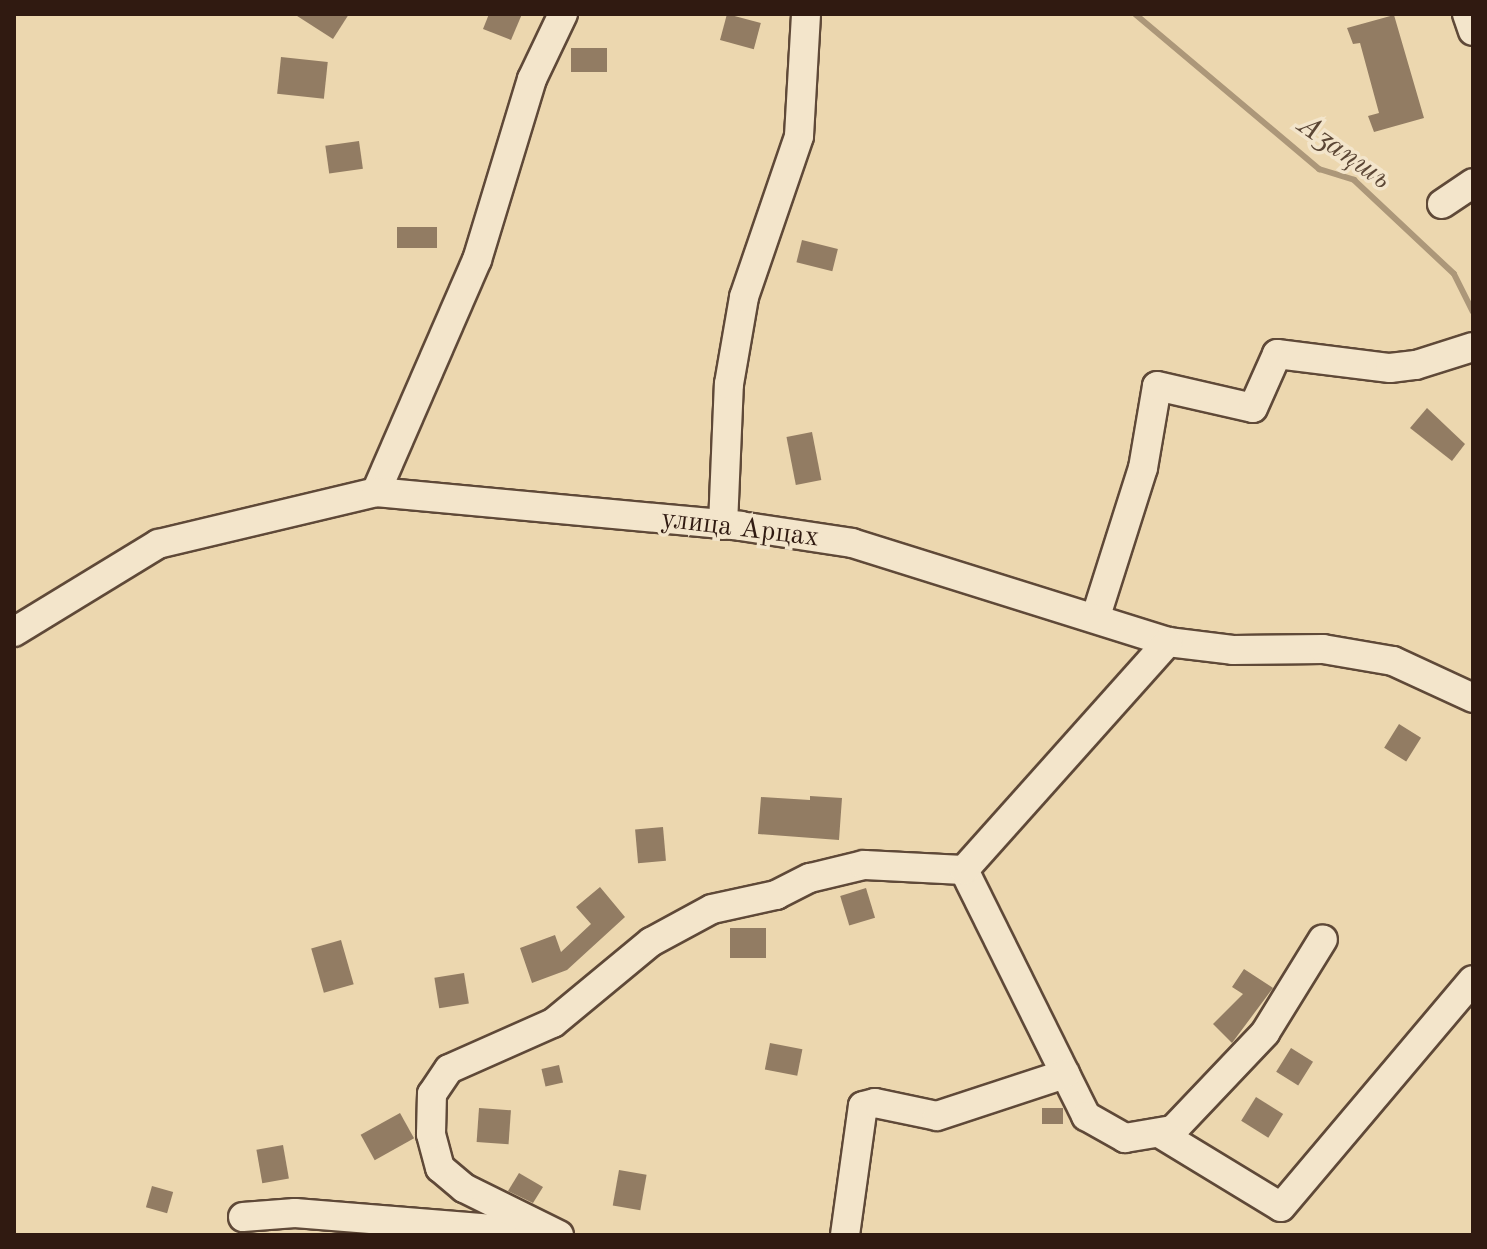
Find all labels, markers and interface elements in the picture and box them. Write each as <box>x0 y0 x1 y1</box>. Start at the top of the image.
water label: Аӡаԥшь <box>1290 108 1398 198</box>
street label: улица Арцах <box>659 503 821 555</box>

